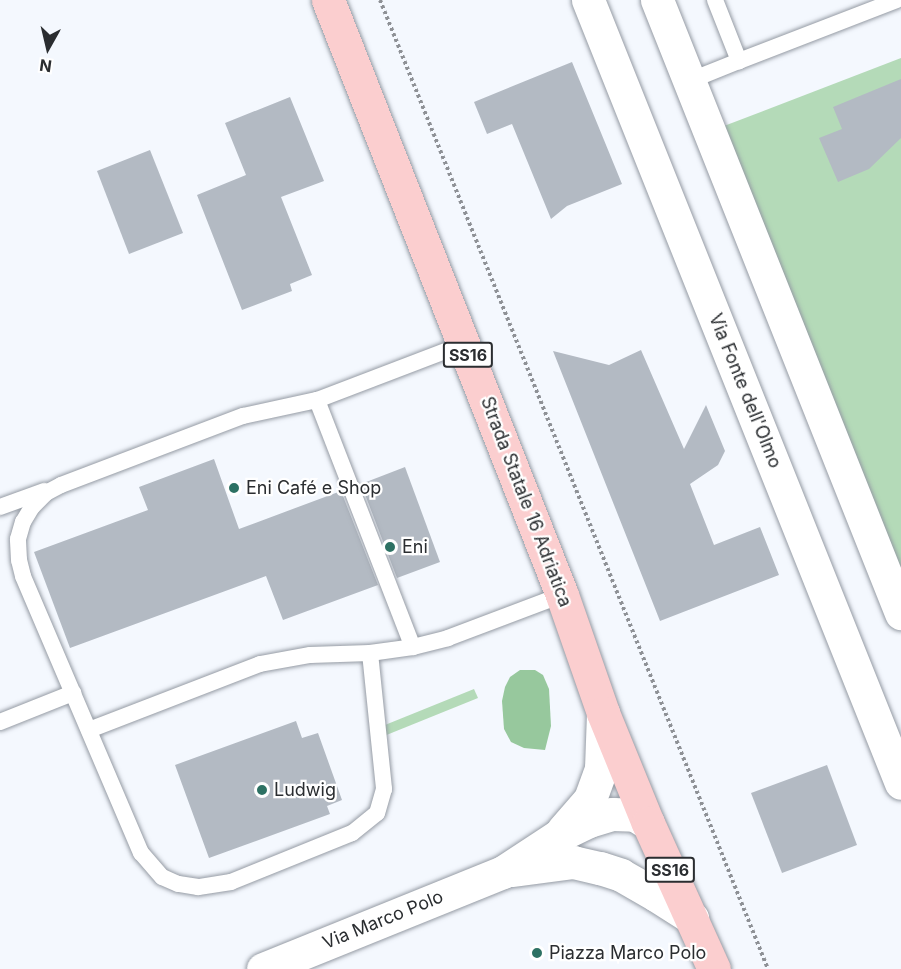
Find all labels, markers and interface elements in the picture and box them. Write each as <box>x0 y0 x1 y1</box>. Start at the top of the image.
north arrow <box>18 18 78 78</box>
text: N <box>38 55 53 77</box>
street label: Via Fonte dell'Olmo <box>704 311 786 471</box>
road number: SS16 <box>442 342 494 368</box>
street label: Strada Statale 16 Adriatica <box>476 394 576 610</box>
place label: Eni Café e Shop <box>246 477 381 499</box>
marker: Eni Café e Shop <box>227 481 241 495</box>
place label: Eni <box>402 536 428 558</box>
marker: Eni <box>383 540 397 554</box>
place label: Ludwig <box>274 779 336 801</box>
marker: Ludwig <box>255 783 269 797</box>
road number: SS16 <box>644 857 696 883</box>
street label: Via Marco Polo <box>319 886 447 954</box>
place label: Piazza Marco Polo <box>549 942 706 964</box>
marker: Piazza Marco Polo <box>530 946 544 960</box>

